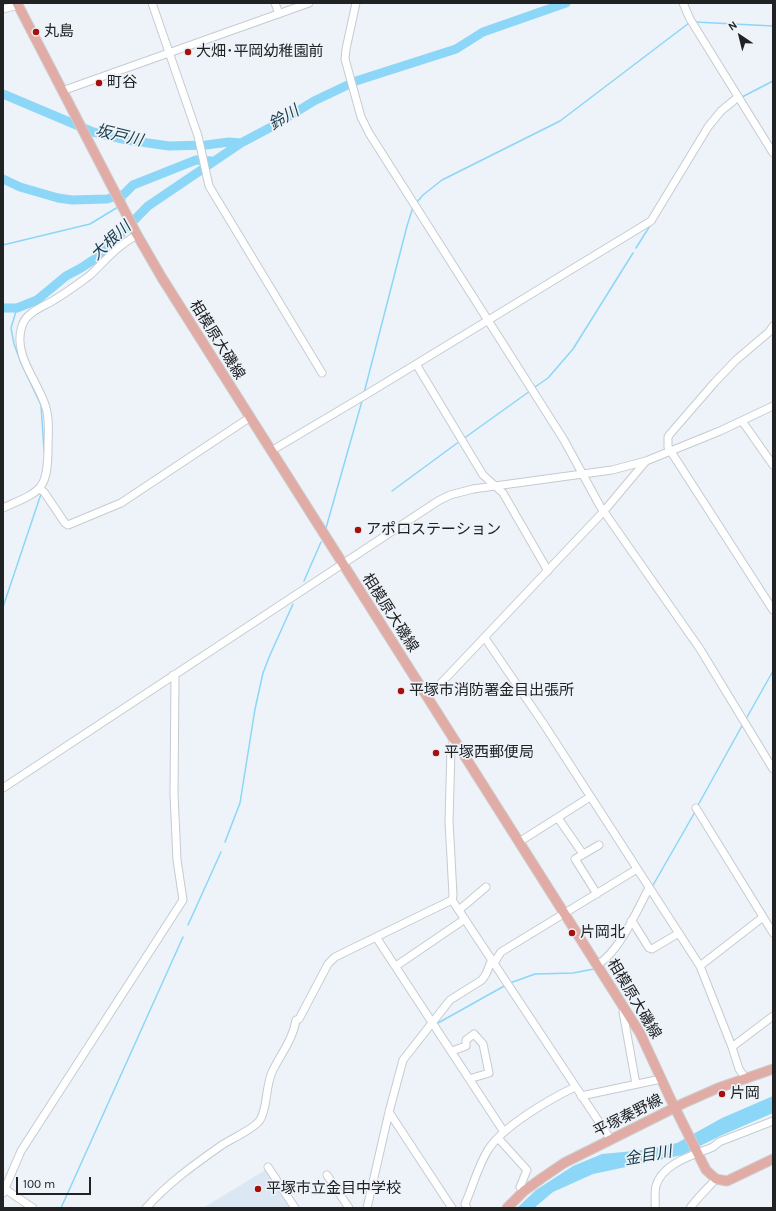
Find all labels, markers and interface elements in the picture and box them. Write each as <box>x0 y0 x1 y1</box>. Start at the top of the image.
north arrow <box>720 16 760 56</box>
text: N <box>726 18 740 33</box>
place label: 丸島 <box>44 23 74 41</box>
marker: 丸島 <box>31 27 41 37</box>
place label: 大畑･平岡幼稚園前 <box>196 43 323 61</box>
marker: 大畑･平岡幼稚園前 <box>183 47 193 57</box>
place label: 町谷 <box>107 74 137 92</box>
marker: 町谷 <box>94 78 104 88</box>
water label: 鈴川 <box>265 102 303 134</box>
water label: 坂戸川 <box>93 121 145 151</box>
water label: 大根川 <box>87 218 135 264</box>
street label: 相模原大磯線 <box>186 297 248 383</box>
place label: アポロステーション <box>366 521 501 539</box>
marker: アポロステーション <box>353 525 363 535</box>
street label: 相模原大磯線 <box>358 570 422 656</box>
place label: 平塚市消防署金目出張所 <box>409 682 574 700</box>
marker: 平塚市消防署金目出張所 <box>396 686 406 696</box>
place label: 平塚西郵便局 <box>444 744 534 762</box>
marker: 平塚西郵便局 <box>431 748 441 758</box>
place label: 片岡北 <box>580 924 625 942</box>
marker: 片岡北 <box>567 928 577 938</box>
street label: 相模原大磯線 <box>603 956 665 1042</box>
place label: 片岡 <box>730 1085 760 1103</box>
marker: 片岡 <box>717 1089 727 1099</box>
street label: 平塚秦野線 <box>591 1091 665 1141</box>
water label: 金目川 <box>623 1142 673 1170</box>
scale bar <box>18 1169 93 1195</box>
text: 100 m <box>23 1177 55 1191</box>
place label: 平塚市立金目中学校 <box>266 1180 401 1198</box>
marker: 平塚市立金目中学校 <box>253 1184 263 1194</box>

